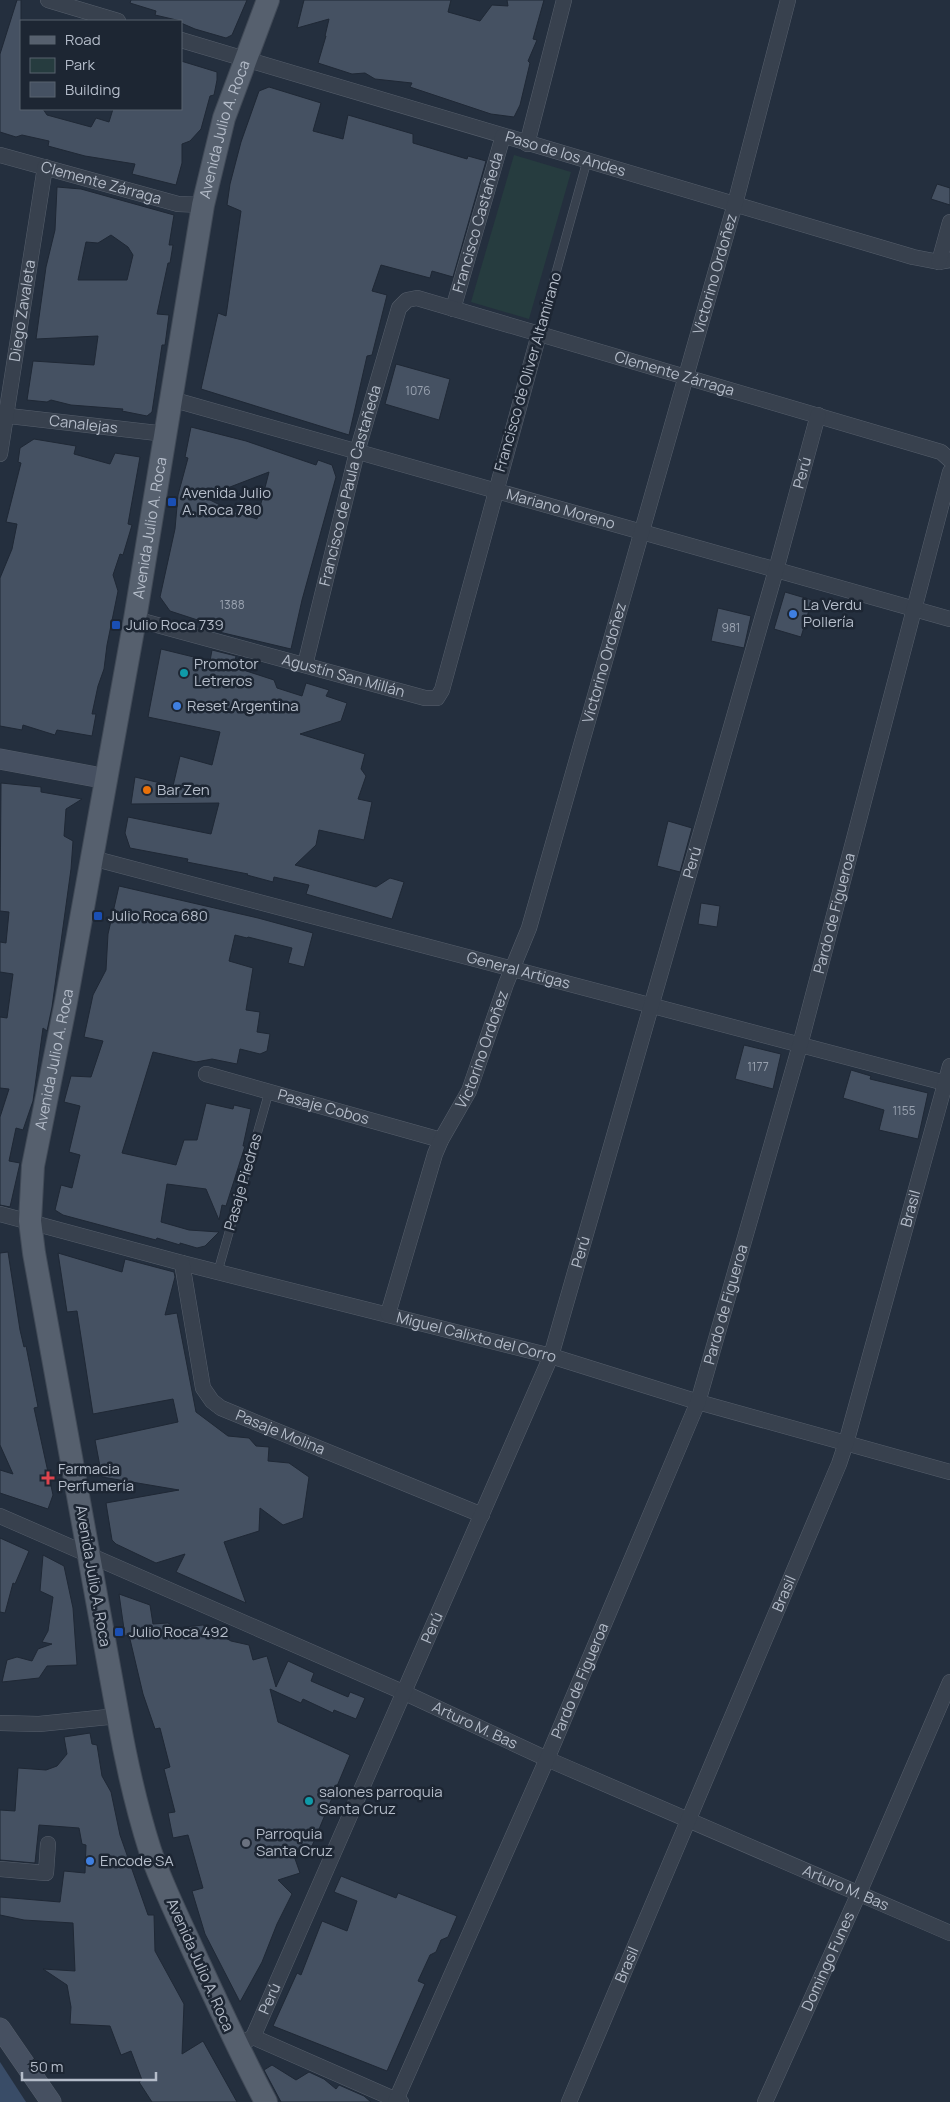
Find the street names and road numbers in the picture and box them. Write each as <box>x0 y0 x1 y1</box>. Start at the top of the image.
street label: Avenida Julio A. Roca <box>194 57 255 201</box>
street label: Paso de los Andes <box>503 126 628 181</box>
street label: Francisco Castañeda <box>447 150 508 295</box>
street label: Clemente Zárraga <box>39 156 164 209</box>
street label: Victorino Ordoñez <box>687 211 742 337</box>
street label: Diego Zavaleta <box>4 258 40 363</box>
street label: Francisco de Oliver Altamirano <box>489 269 566 474</box>
street label: Clemente Zárraga <box>612 346 737 401</box>
street label: Francisco de Paula Castañeda <box>314 382 386 588</box>
street label: Canalejas <box>48 410 119 438</box>
street label: Perú <box>788 454 816 491</box>
street label: Avenida Julio A. Roca <box>127 455 171 600</box>
street label: Mariano Moreno <box>504 483 618 534</box>
street label: Victorino Ordoñez <box>577 600 631 725</box>
street label: Agustín San Millán <box>280 649 407 702</box>
street label: Perú <box>677 844 706 881</box>
street label: Pardo de Figueroa <box>808 851 860 976</box>
street label: General Artigas <box>464 946 573 994</box>
street label: Avenida Julio A. Roca <box>30 987 78 1132</box>
street label: Victorino Ordoñez <box>450 987 513 1112</box>
street label: Pasaje Cobos <box>275 1084 372 1129</box>
street label: Pasaje Piedras <box>219 1131 266 1233</box>
street label: Brasil <box>895 1188 925 1229</box>
street label: Perú <box>566 1233 595 1270</box>
street label: Pardo de Figueroa <box>698 1242 753 1367</box>
street label: Miguel Calixto del Corro <box>394 1306 559 1367</box>
street label: Pasaje Molina <box>233 1404 328 1459</box>
street label: Avenida Julio A. Roca <box>71 1503 116 1648</box>
street label: Brasil <box>767 1572 801 1615</box>
street label: Perú <box>416 1609 448 1647</box>
street label: Pardo de Figueroa <box>546 1619 613 1742</box>
street label: Arturo M. Bas <box>429 1696 521 1754</box>
street label: Arturo M. Bas <box>800 1860 892 1915</box>
street label: Avenida Julio A. Roca <box>162 1895 239 2035</box>
street label: Domingo Funes <box>796 1908 859 2014</box>
street label: Brasil <box>610 1943 644 1986</box>
street label: Perú <box>253 1980 285 2018</box>

